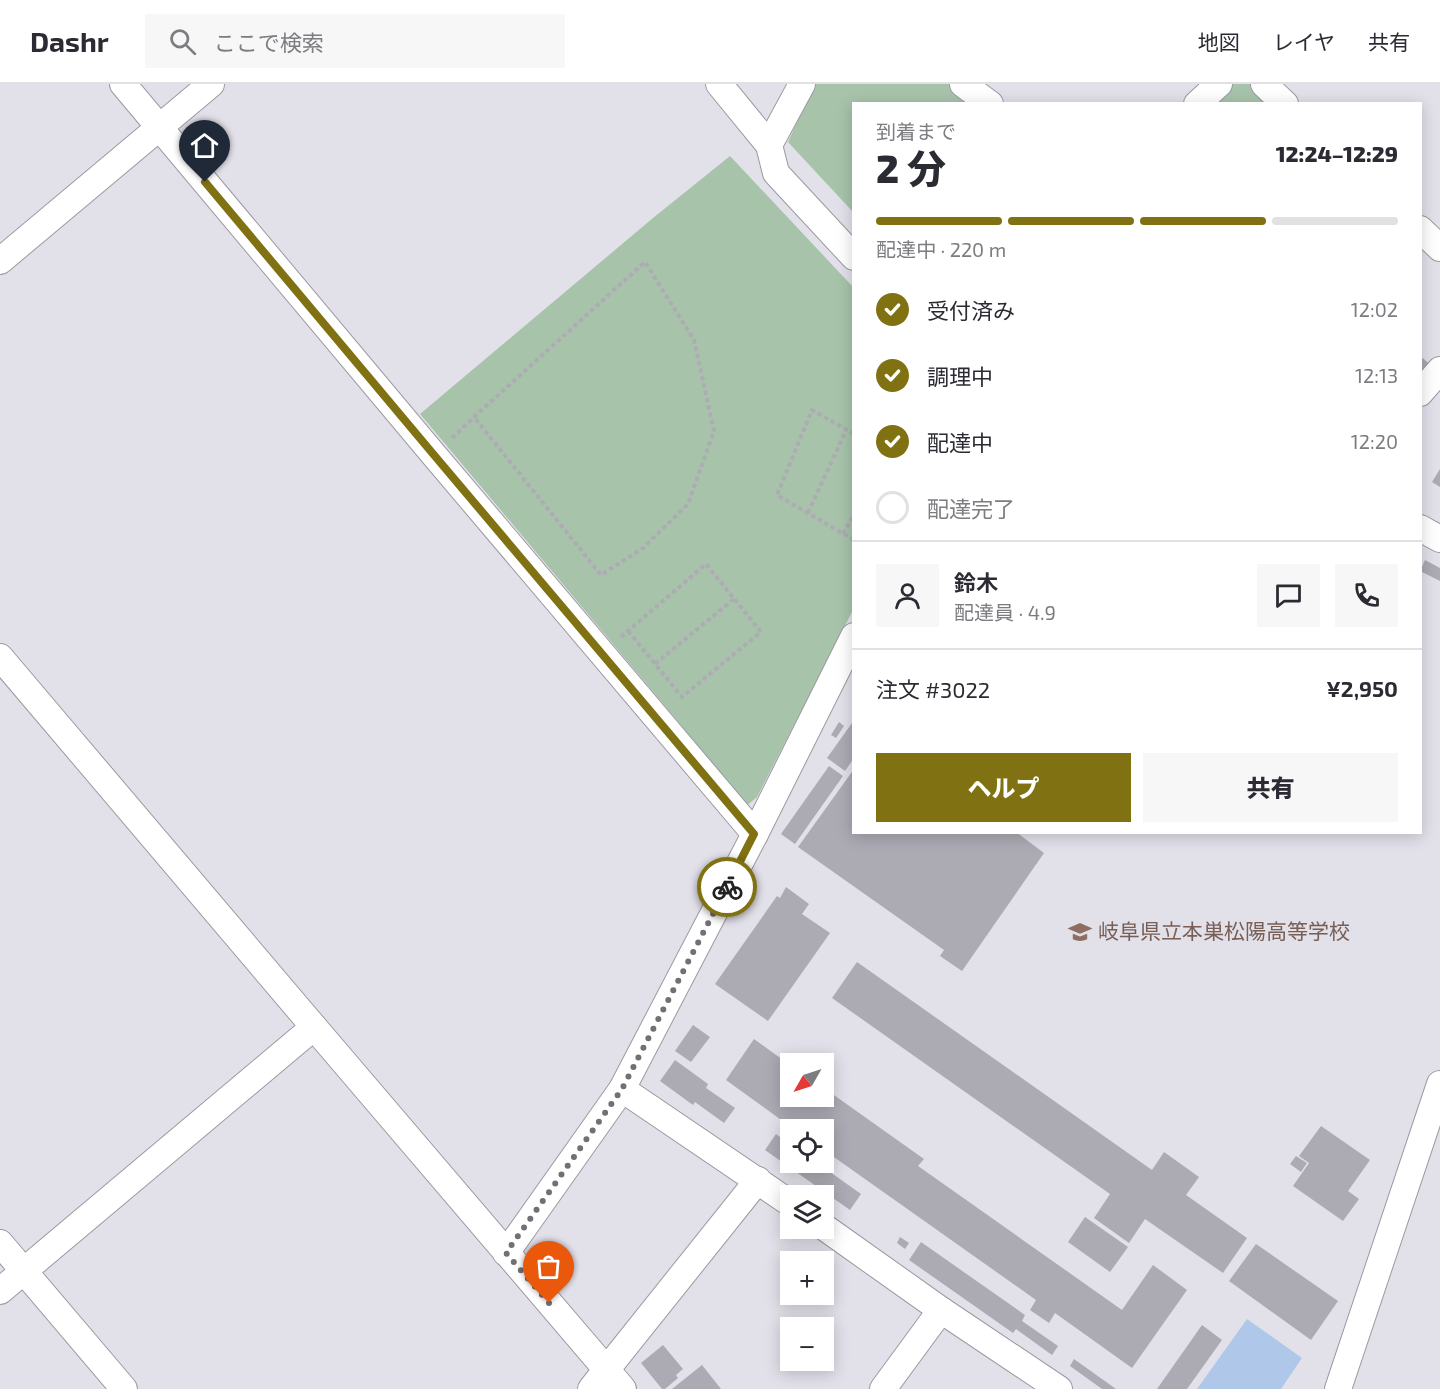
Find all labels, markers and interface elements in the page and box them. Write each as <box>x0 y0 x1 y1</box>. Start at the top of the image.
search box <box>145 14 565 68</box>
text: Dashr <box>30 24 109 58</box>
icon: search <box>166 25 199 58</box>
text: ここで検索 <box>214 29 324 55</box>
text: 地図 <box>1198 29 1240 54</box>
text: レイヤ <box>1273 29 1335 54</box>
text: 共有 <box>1368 29 1410 54</box>
text: 到着まで <box>876 119 956 143</box>
pin <box>179 120 230 182</box>
icon: home <box>188 129 221 162</box>
text: 12:24–12:29 <box>1276 140 1398 166</box>
text: 2 分 <box>876 144 946 191</box>
text: 配達中 · 220 m <box>876 237 1006 261</box>
icon: check <box>876 293 909 326</box>
text: 受付済み <box>927 297 1015 323</box>
text: 12:02 <box>1351 297 1398 321</box>
icon: check <box>876 359 909 392</box>
text: 調理中 <box>927 363 993 389</box>
text: 12:13 <box>1355 363 1398 387</box>
icon: check <box>876 425 909 458</box>
text: 配達中 <box>927 429 993 455</box>
text: 12:20 <box>1351 429 1398 453</box>
text: 配達完了 <box>927 495 1015 521</box>
button: person <box>876 564 939 627</box>
button: chat <box>1257 564 1320 627</box>
button: phone <box>1335 564 1398 627</box>
text: 鈴木 <box>954 569 998 595</box>
text: 配達員 · 4.9 <box>954 600 1056 624</box>
text: ¥2,950 <box>1326 675 1398 701</box>
text: 注文 #3022 <box>876 676 990 702</box>
button: ヘルプ <box>876 753 1131 822</box>
button: 共有 <box>1143 753 1398 822</box>
courier <box>697 857 757 917</box>
icon: bike <box>711 871 744 904</box>
place label: 岐阜県立本巣松陽高等学校 <box>1098 918 1350 943</box>
school or university icon: 岐阜県立本巣松陽高等学校 <box>1067 919 1093 945</box>
north arrow <box>780 1053 834 1107</box>
map controls <box>780 1053 834 1371</box>
button: locate <box>780 1119 834 1173</box>
button: layers <box>780 1185 834 1239</box>
pin <box>523 1241 574 1303</box>
icon: bag <box>532 1250 565 1283</box>
button: + <box>780 1251 834 1305</box>
button: − <box>780 1317 834 1371</box>

